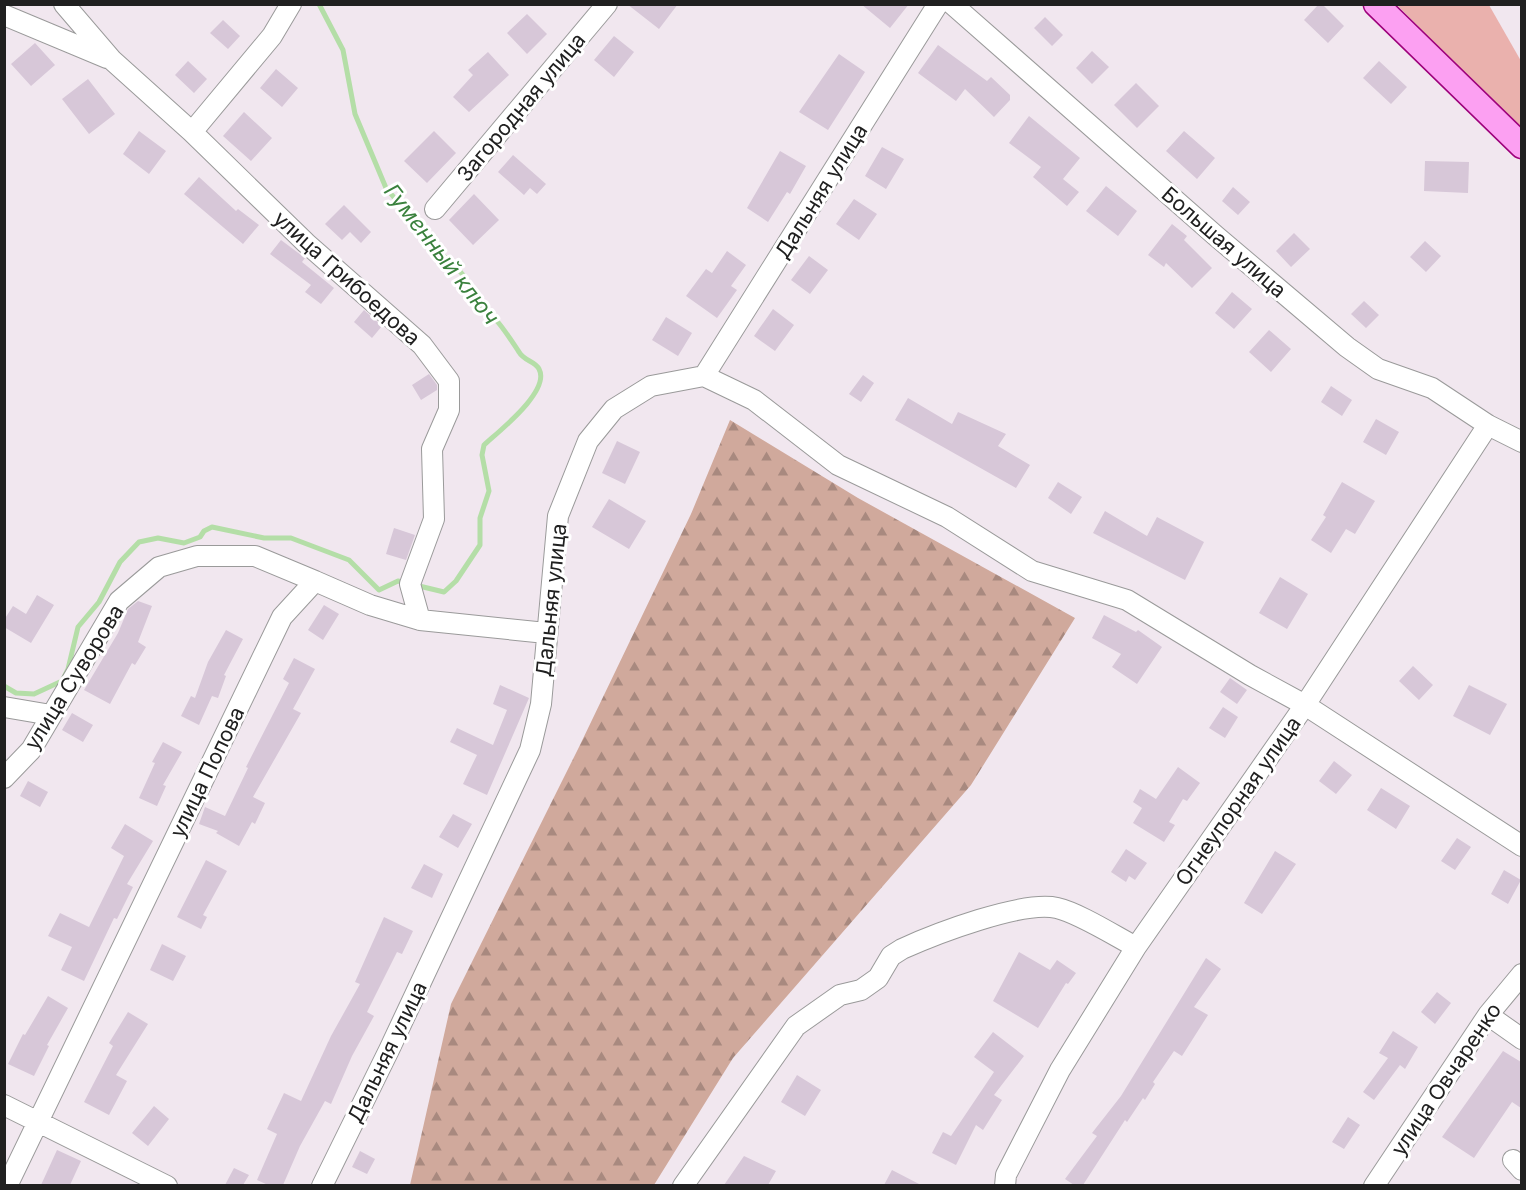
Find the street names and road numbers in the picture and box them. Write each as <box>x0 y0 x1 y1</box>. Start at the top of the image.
street label: Загородная улица <box>452 28 590 186</box>
street label: Дальняя улица <box>770 119 872 263</box>
street label: Большая улица <box>1157 181 1291 303</box>
street label: улица Грибоедова <box>269 206 425 350</box>
street label: Дальняя улица <box>531 522 571 678</box>
street label: улица Суворова <box>19 600 129 754</box>
street label: улица Попова <box>165 703 249 841</box>
street label: Огнеупорная улица <box>1170 712 1306 890</box>
street label: Дальняя улица <box>342 977 432 1127</box>
street label: улица Овчаренко <box>1386 998 1506 1160</box>

